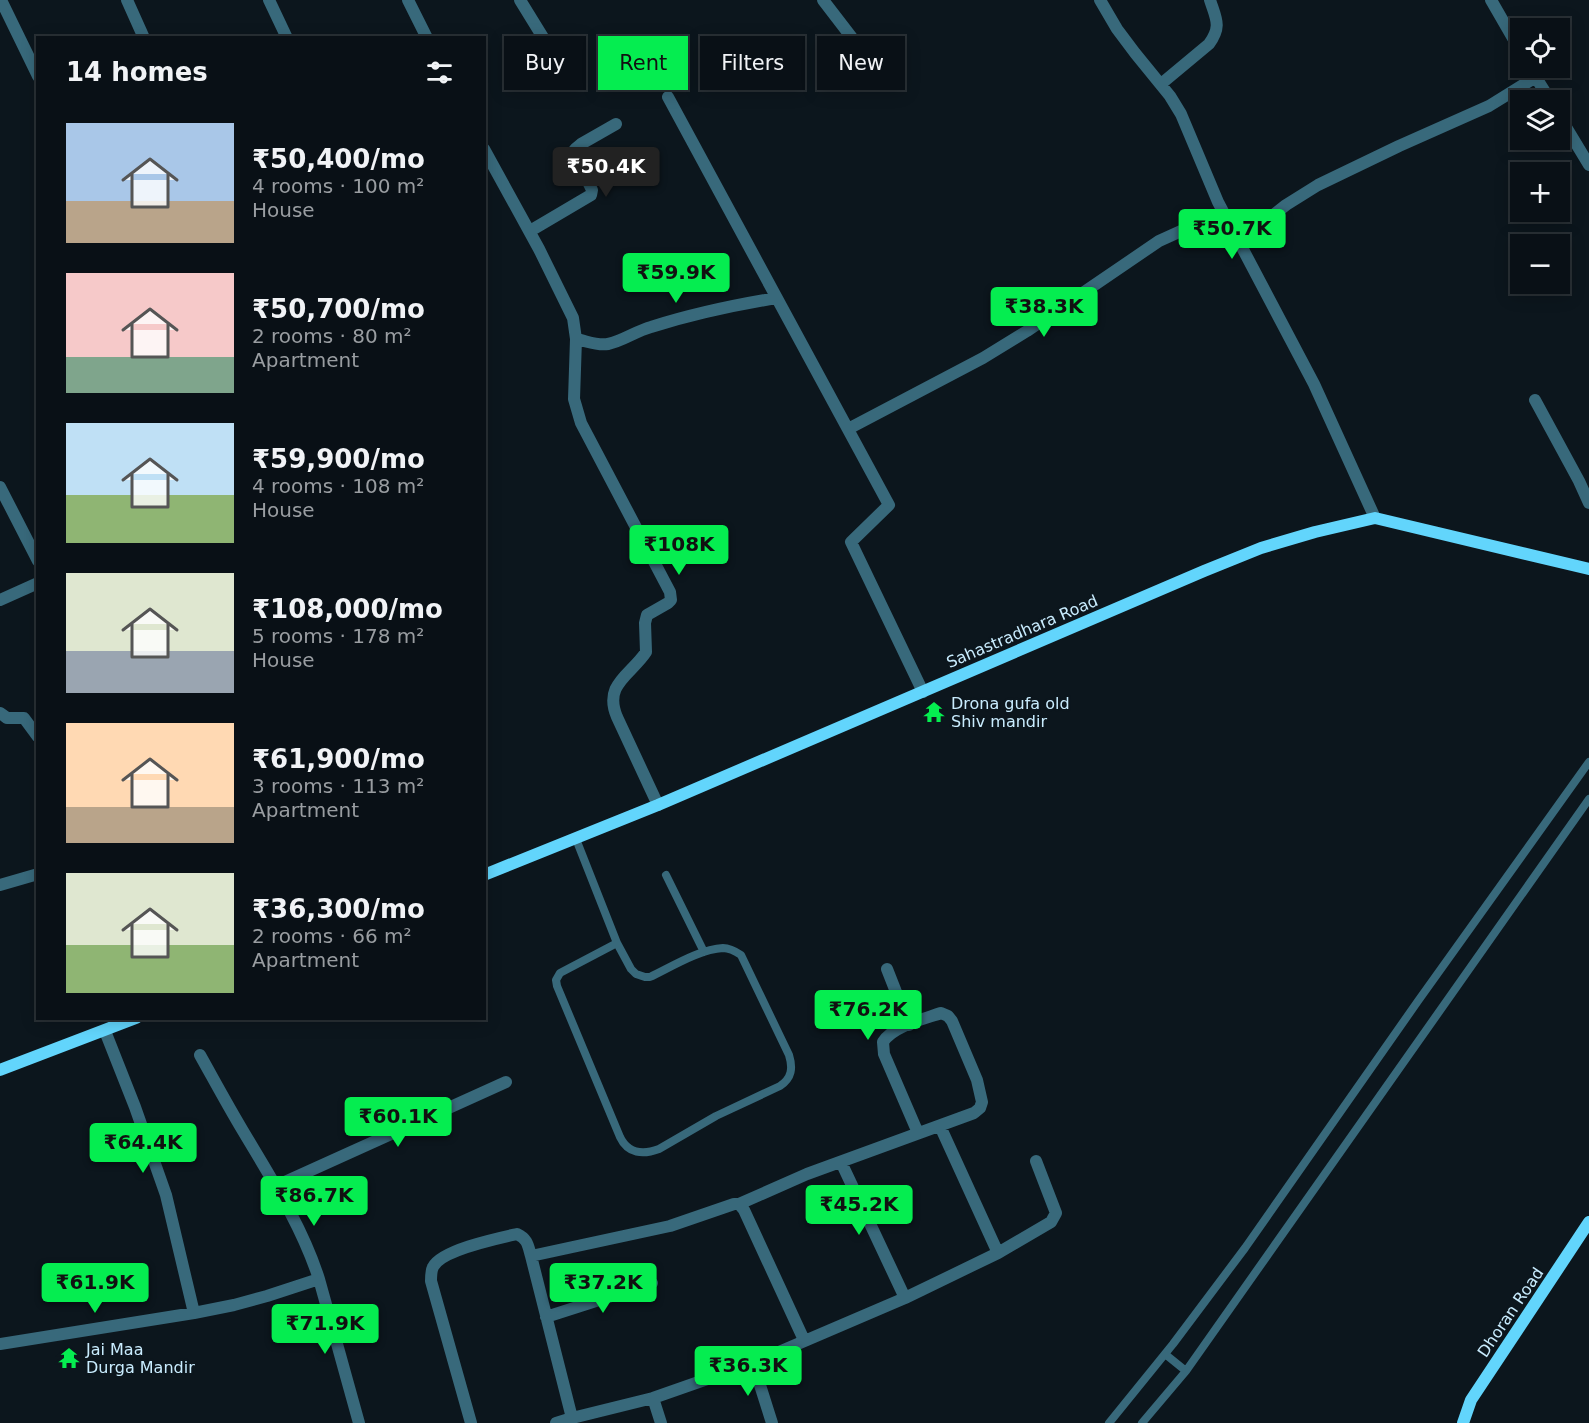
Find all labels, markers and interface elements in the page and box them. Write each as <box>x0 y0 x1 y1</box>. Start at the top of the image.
map controls <box>1510 18 1570 294</box>
button: locate <box>1510 18 1570 78</box>
chip: Buy <box>504 36 586 90</box>
chip: Rent <box>598 36 688 90</box>
chip: Filters <box>700 36 805 90</box>
chip: New <box>817 36 905 90</box>
icon: filters <box>423 56 456 89</box>
text: 14 homes <box>66 57 208 87</box>
button: layers <box>1510 90 1570 150</box>
text: ₹50,400/mo <box>252 144 425 174</box>
icon: home <box>114 147 186 219</box>
pin: ₹50.4K <box>557 147 655 198</box>
text: ₹50.4K <box>567 154 645 178</box>
button: + <box>1510 162 1570 222</box>
text: 4 rooms · 100 m² <box>252 174 424 198</box>
text: House <box>252 198 315 222</box>
pin: ₹50.7K <box>1183 209 1281 260</box>
text: ₹50.7K <box>1193 216 1271 240</box>
button: − <box>1510 234 1570 294</box>
pin: ₹59.9K <box>627 253 725 304</box>
text: ₹59.9K <box>637 260 715 284</box>
pin: ₹38.3K <box>995 287 1093 338</box>
text: ₹50,700/mo <box>252 294 425 324</box>
text: ₹38.3K <box>1005 294 1083 318</box>
icon: home <box>114 297 186 369</box>
text: 2 rooms · 80 m² <box>252 324 412 348</box>
text: Apartment <box>252 348 359 372</box>
text: ₹59,900/mo <box>252 444 425 474</box>
icon: home <box>114 447 186 519</box>
text: 4 rooms · 108 m² <box>252 474 424 498</box>
text: House <box>252 498 315 522</box>
pin: ₹108K <box>637 525 721 576</box>
text: ₹108K <box>643 532 715 556</box>
street label: Sahastradhara Road <box>944 591 1101 672</box>
text: ₹108,000/mo <box>252 594 443 624</box>
icon: home <box>114 597 186 669</box>
text: 5 rooms · 178 m² <box>252 624 424 648</box>
text: House <box>252 648 315 672</box>
place label: Drona gufa old Shiv mandir <box>951 694 1070 731</box>
temple icon: Drona gufa old Shiv mandir <box>922 700 946 724</box>
text: ₹61,900/mo <box>252 744 425 774</box>
icon: home <box>114 747 186 819</box>
text: 3 rooms · 113 m² <box>252 774 424 798</box>
text: Apartment <box>252 798 359 822</box>
text: ₹36,300/mo <box>252 894 425 924</box>
icon: home <box>114 897 186 969</box>
text: 2 rooms · 66 m² <box>252 924 412 948</box>
text: Apartment <box>252 948 359 972</box>
pin: ₹76.2K <box>819 990 917 1041</box>
text: ₹76.2K <box>829 997 907 1021</box>
pin: ₹60.1K <box>349 1097 447 1148</box>
text: ₹60.1K <box>359 1104 437 1128</box>
pin: ₹64.4K <box>94 1123 192 1174</box>
text: ₹64.4K <box>104 1130 182 1154</box>
pin: ₹86.7K <box>265 1176 363 1227</box>
text: ₹86.7K <box>275 1183 353 1207</box>
pin: ₹45.2K <box>810 1185 908 1236</box>
text: ₹45.2K <box>820 1192 898 1216</box>
pin: ₹61.9K <box>46 1263 144 1314</box>
pin: ₹37.2K <box>554 1263 652 1314</box>
street label: Dhoran Road <box>1473 1264 1547 1361</box>
text: ₹61.9K <box>56 1270 134 1294</box>
text: ₹37.2K <box>564 1270 642 1294</box>
pin: ₹71.9K <box>276 1304 374 1355</box>
text: ₹71.9K <box>286 1311 364 1335</box>
place label: Jai Maa Durga Mandir <box>85 1340 195 1377</box>
temple icon: Jai Maa Durga Mandir <box>57 1346 81 1370</box>
pin: ₹36.3K <box>699 1346 797 1397</box>
text: ₹36.3K <box>709 1353 787 1377</box>

